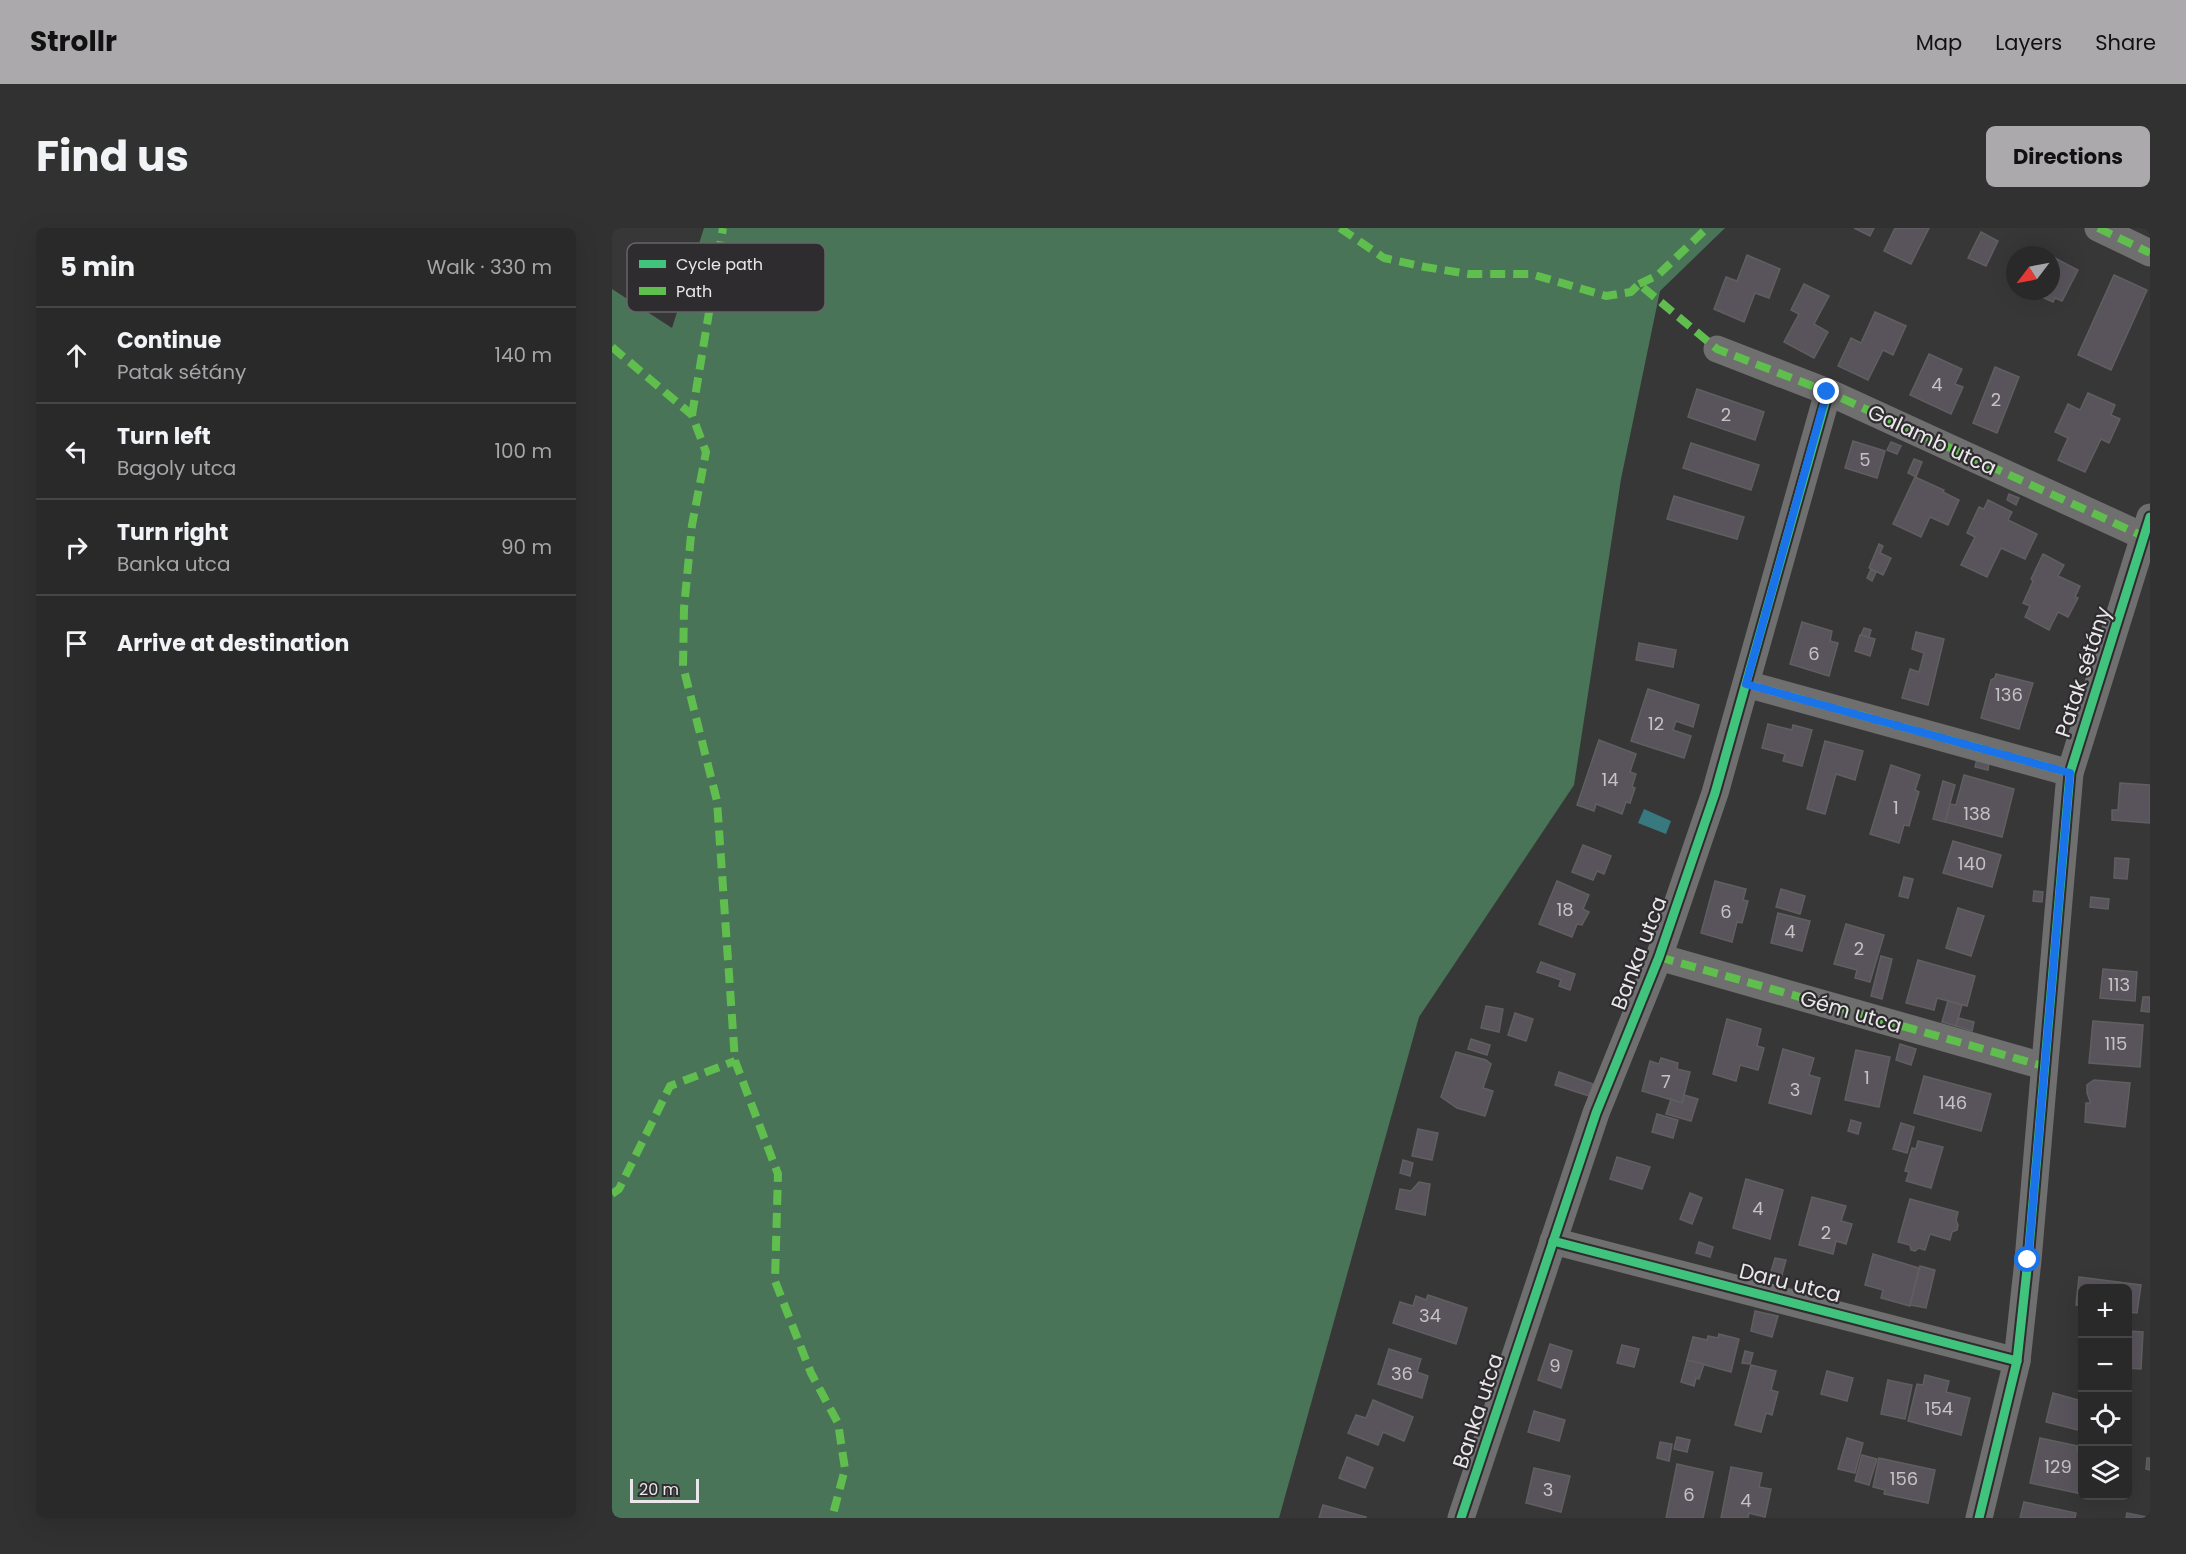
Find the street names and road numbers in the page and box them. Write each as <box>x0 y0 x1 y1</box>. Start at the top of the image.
street label: Galamb utca <box>1863 397 2001 482</box>
street label: Patak sétány <box>2048 603 2117 741</box>
street label: Banka utca <box>1604 892 1673 1014</box>
street label: Gém utca <box>1797 983 1905 1040</box>
street label: Daru utca <box>1736 1256 1844 1309</box>
street label: Banka utca <box>1445 1350 1510 1472</box>

